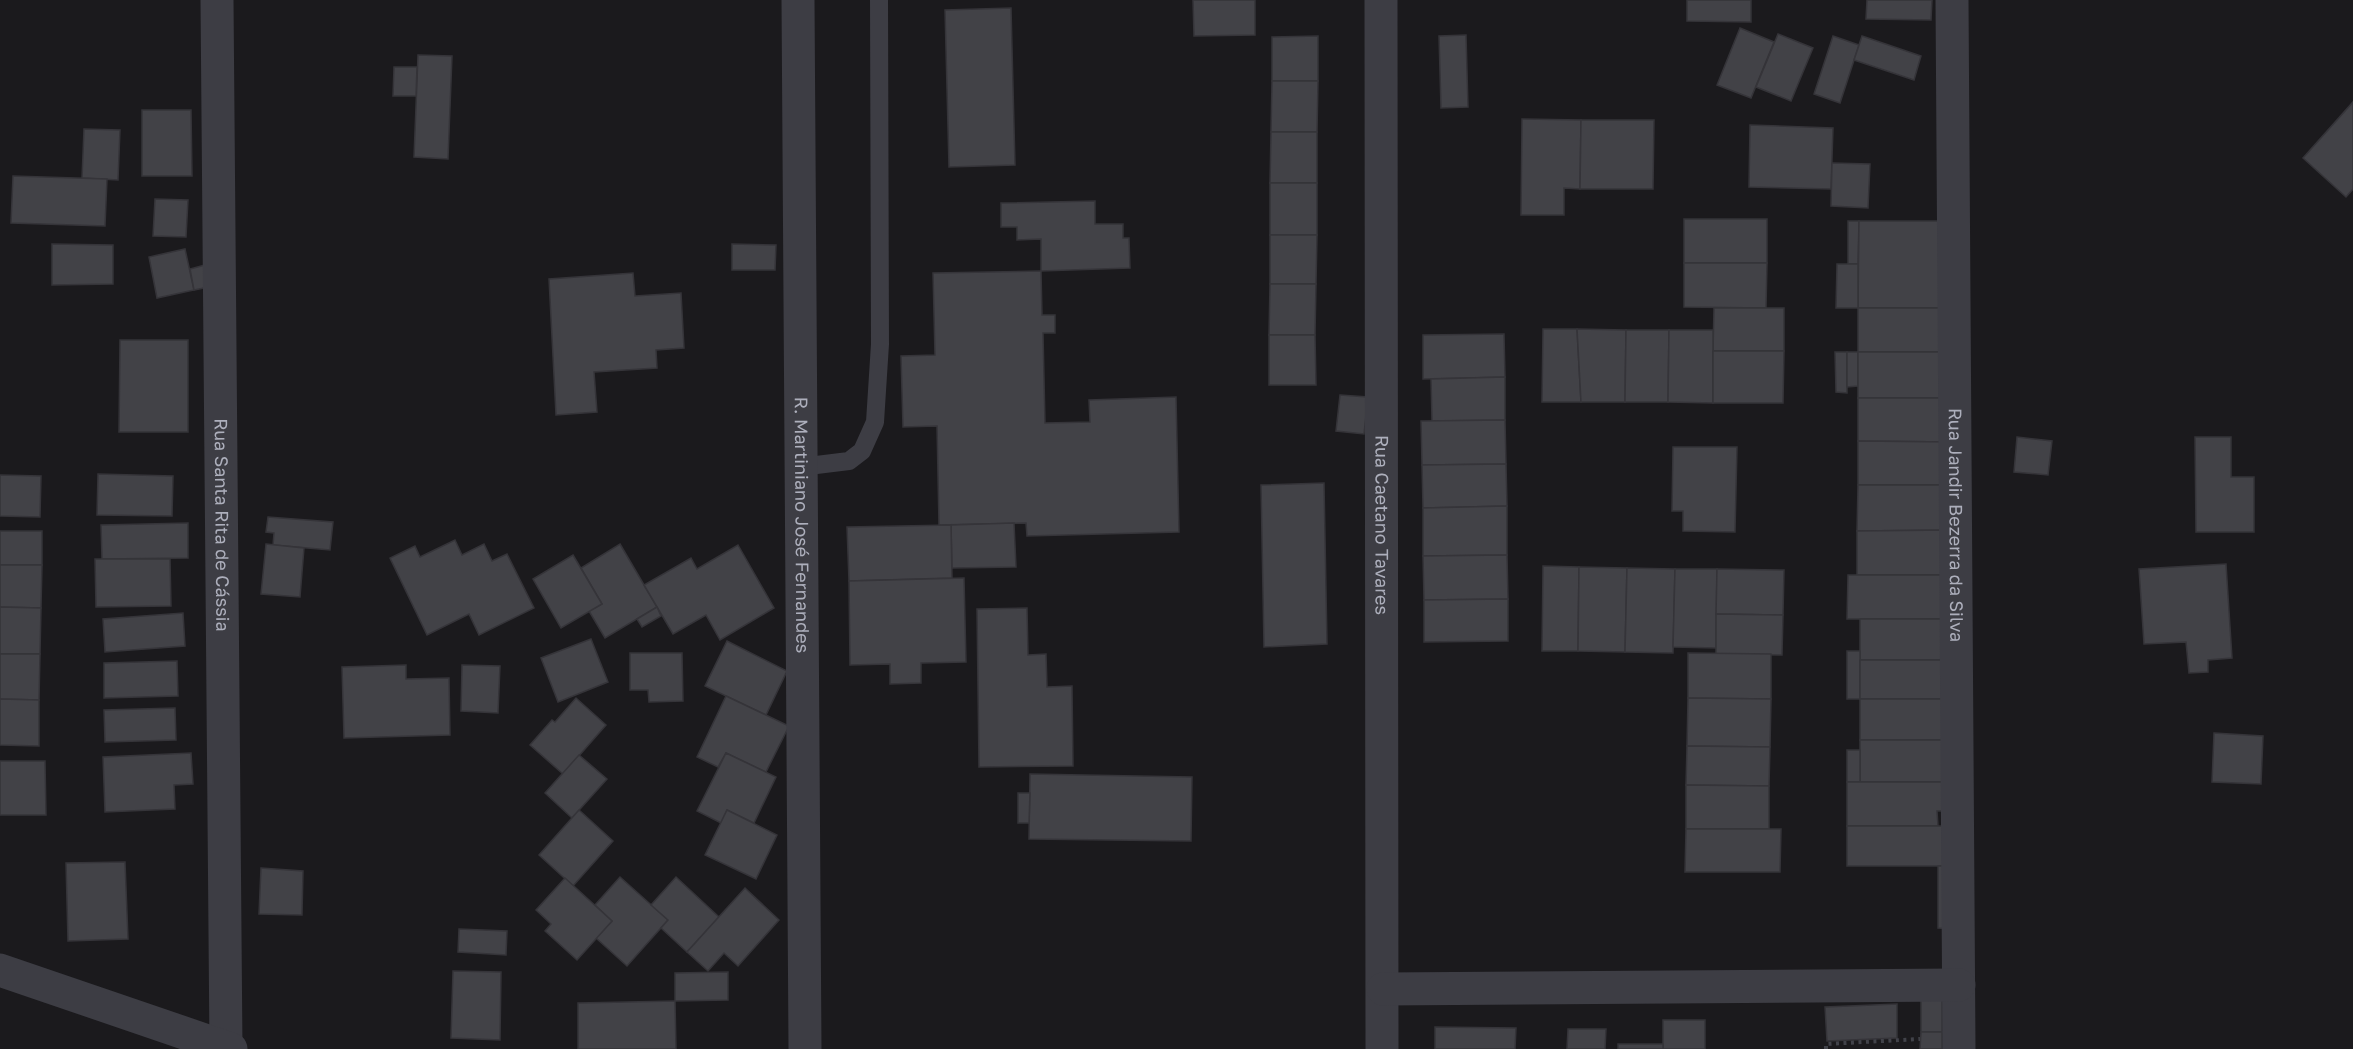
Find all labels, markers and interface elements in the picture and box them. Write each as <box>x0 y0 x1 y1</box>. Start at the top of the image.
street label: R. Martiniano José Fernandes <box>791 397 814 653</box>
street label: Rua Jandir Bezerra da Silva <box>1945 408 1968 642</box>
street label: Rua Santa Rita de Cássia <box>211 418 234 632</box>
street label: Rua Caetano Tavares <box>1371 435 1394 615</box>

